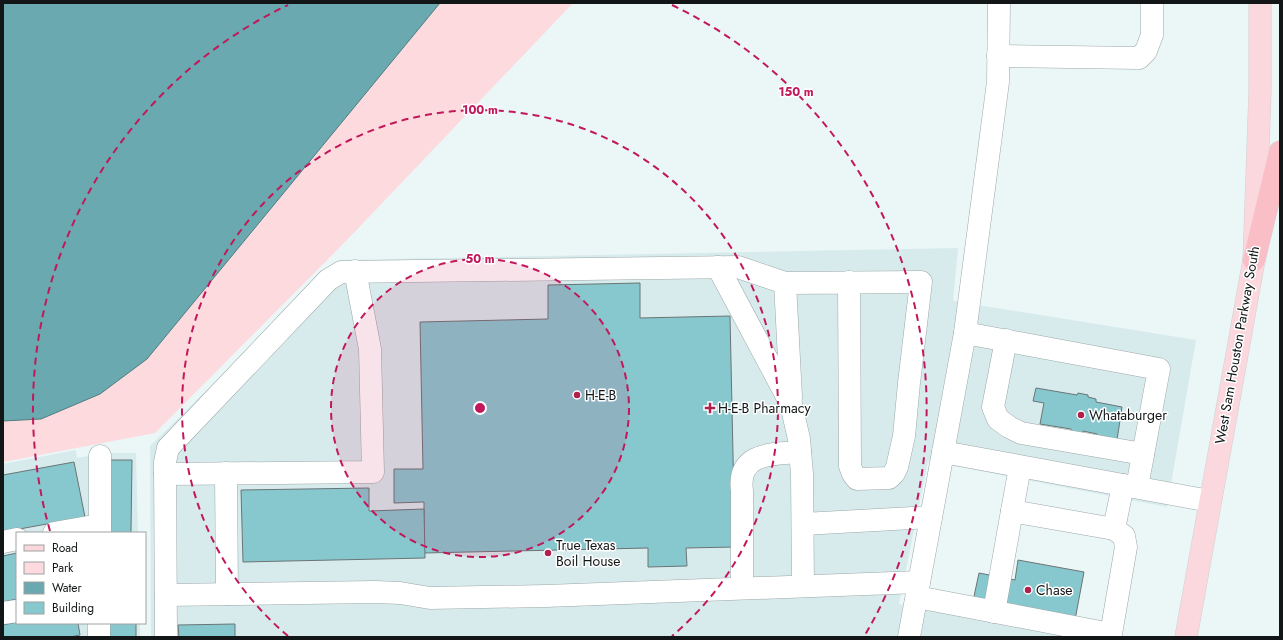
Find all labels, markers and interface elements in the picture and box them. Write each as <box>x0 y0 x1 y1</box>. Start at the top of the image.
text: 150 m <box>778 83 814 101</box>
text: 100 m <box>462 101 498 119</box>
street label: West Sam Houston Parkway South <box>1210 244 1264 446</box>
text: 50 m <box>465 250 495 268</box>
place label: H-E-B <box>585 385 617 405</box>
marker: H-E-B <box>572 390 582 400</box>
place label: H-E-B Pharmacy <box>718 398 812 418</box>
centre of rings <box>473 401 487 415</box>
marker: H-E-B Pharmacy <box>705 403 715 413</box>
place label: Whataburger <box>1089 405 1167 425</box>
marker: Whataburger <box>1076 410 1086 420</box>
legend <box>16 532 146 624</box>
place label: True Texas Boil House <box>556 535 620 571</box>
text: Road <box>52 539 78 557</box>
marker: True Texas Boil House <box>543 548 553 558</box>
text: Park <box>52 559 74 577</box>
text: Water <box>52 579 83 597</box>
place label: Chase <box>1036 580 1073 600</box>
marker: Chase <box>1023 585 1033 595</box>
text: Building <box>52 599 94 617</box>

